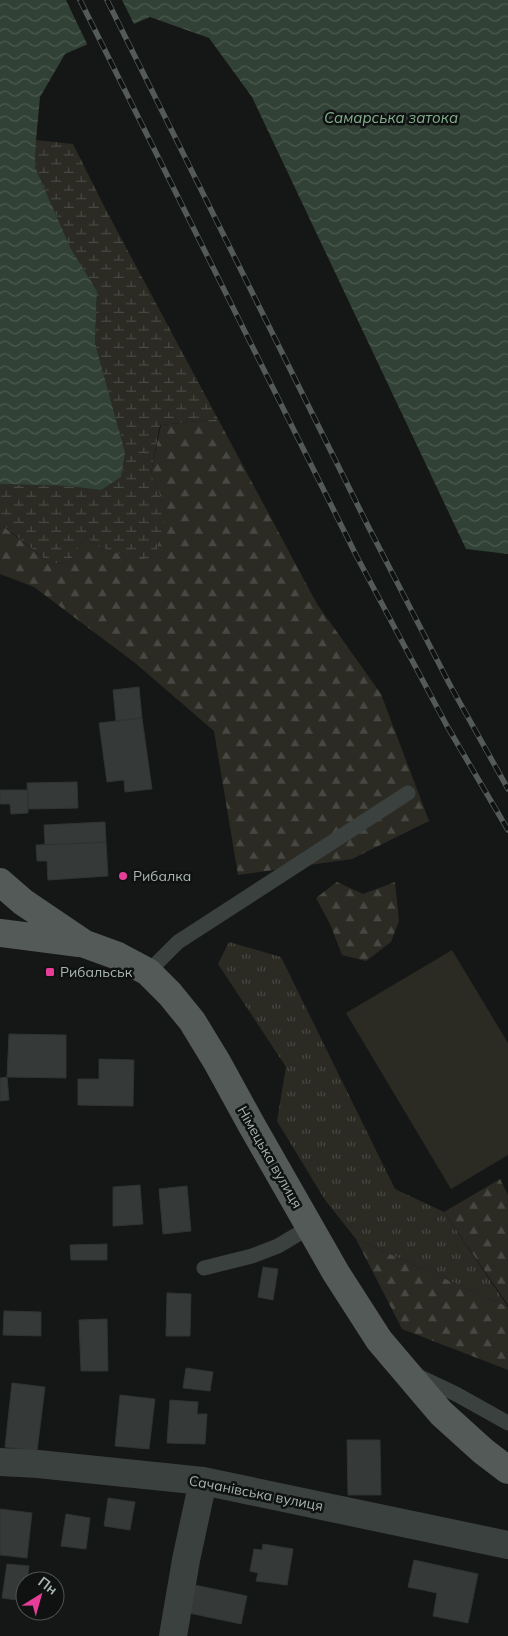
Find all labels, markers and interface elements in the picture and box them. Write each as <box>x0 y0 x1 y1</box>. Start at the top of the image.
water label: Самарська затока <box>324 108 458 127</box>
place label: Рибалка <box>133 867 191 885</box>
marker: Рибалка <box>117 870 129 882</box>
place label: Рибальськ <box>60 963 133 981</box>
marker: Рибальськ <box>44 966 56 978</box>
street label: Німецька вулиця <box>233 1103 307 1211</box>
street label: Сачанівська вулиця <box>187 1471 325 1515</box>
north arrow <box>15 1571 65 1621</box>
text: Пн <box>35 1573 61 1599</box>

